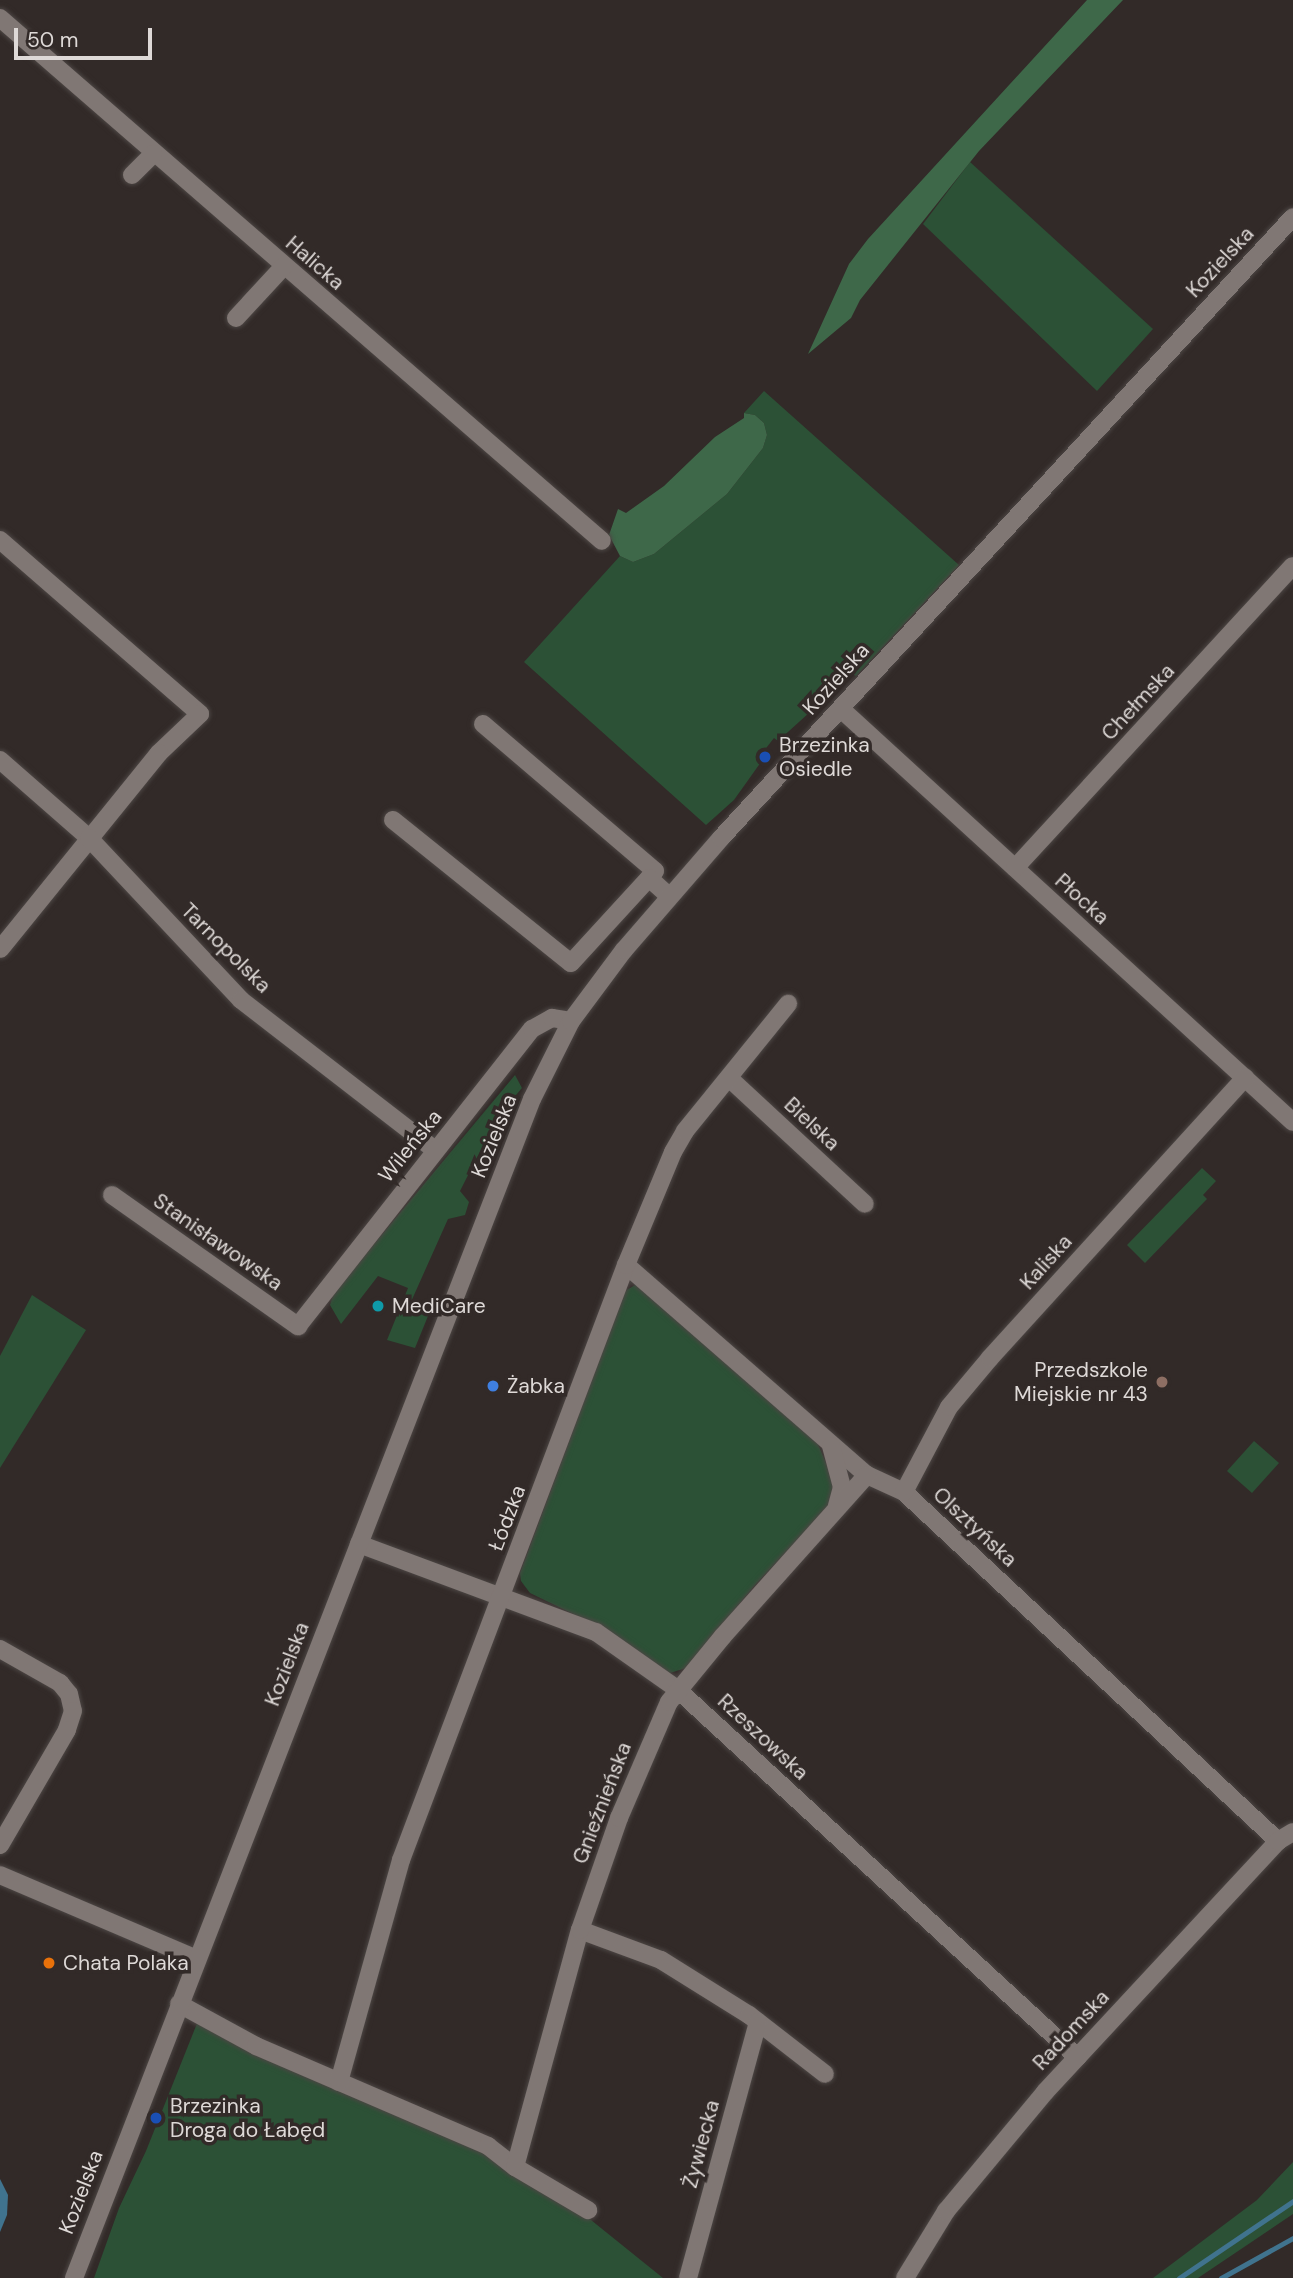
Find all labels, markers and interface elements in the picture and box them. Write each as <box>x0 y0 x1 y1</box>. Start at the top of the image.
scale bar <box>18 14 156 58</box>
text: 50 m <box>27 26 78 54</box>
street label: Kozielska <box>1181 221 1259 303</box>
street label: Halicka <box>281 231 349 295</box>
street label: Kozielska <box>797 638 875 720</box>
street label: Chełmska <box>1096 658 1180 746</box>
place label: Brzezinka Osiedle <box>779 732 870 782</box>
marker: Brzezinka Osiedle <box>757 749 773 765</box>
street label: Płocka <box>1050 868 1114 930</box>
street label: Tarnopolska <box>176 898 276 998</box>
street label: Kozielska <box>466 1091 522 1181</box>
street label: Bielska <box>779 1092 845 1156</box>
street label: Wileńska <box>373 1104 447 1188</box>
street label: Stanisławowska <box>148 1188 288 1296</box>
street label: Kaliska <box>1015 1229 1077 1295</box>
place label: MediCare <box>392 1293 486 1319</box>
marker: MediCare <box>370 1298 386 1314</box>
place label: Przedszkole Miejskie nr 43 <box>1014 1357 1148 1407</box>
place label: Żabka <box>507 1373 565 1399</box>
marker: Przedszkole Miejskie nr 43 <box>1154 1374 1170 1390</box>
marker: Żabka <box>485 1378 501 1394</box>
street label: Łódzka <box>483 1482 531 1554</box>
street label: Olsztyńska <box>928 1482 1022 1572</box>
street label: Kozielska <box>260 1619 314 1709</box>
street label: Rzeszowska <box>712 1689 814 1785</box>
street label: Gnieźnieńska <box>567 1739 637 1867</box>
place label: Chata Polaka <box>63 1950 189 1976</box>
marker: Chata Polaka <box>41 1955 57 1971</box>
street label: Radomska <box>1028 1985 1114 2075</box>
place label: Brzezinka Droga do Łabęd <box>170 2093 325 2143</box>
street label: Żywiecka <box>677 2097 725 2191</box>
marker: Brzezinka Droga do Łabęd <box>148 2110 164 2126</box>
street label: Kozielska <box>54 2147 108 2237</box>

